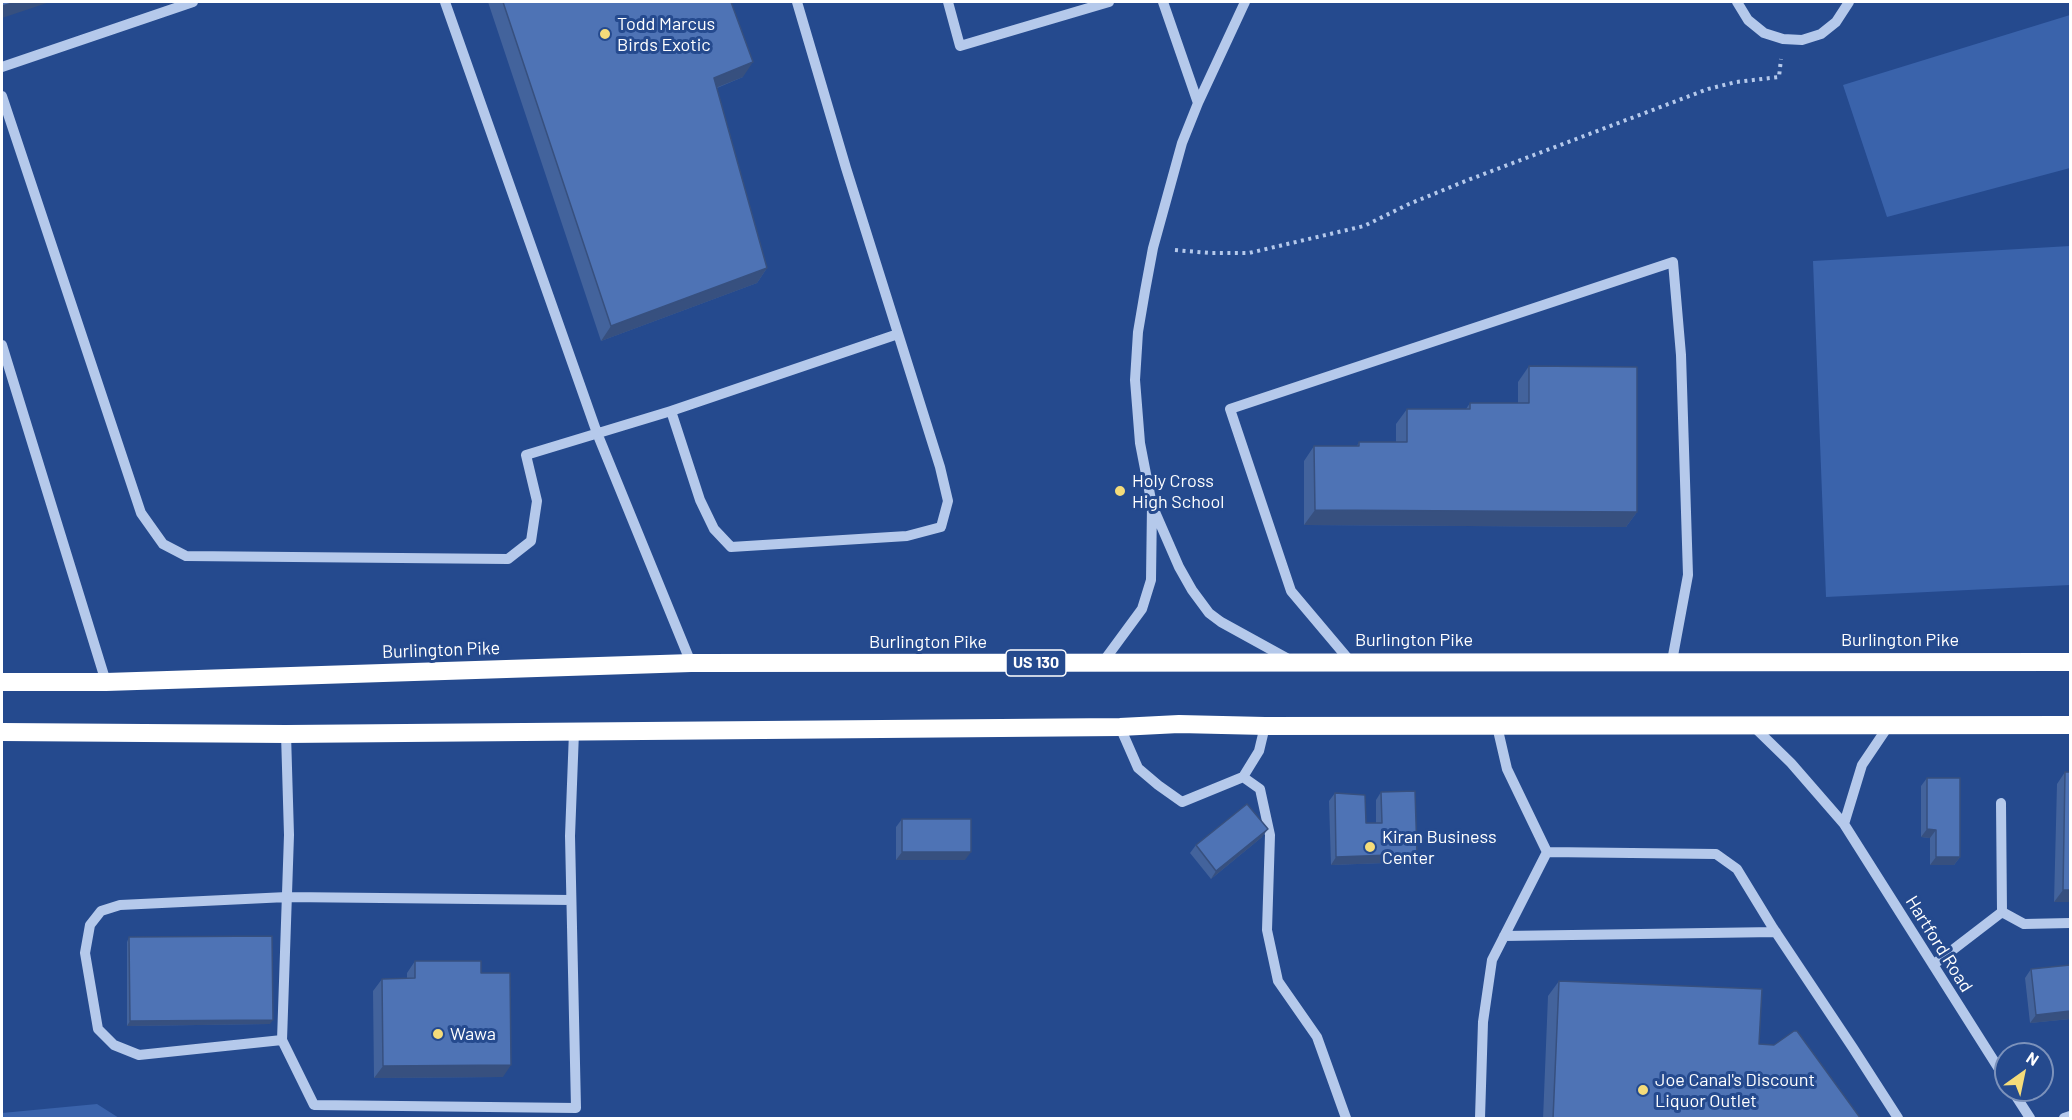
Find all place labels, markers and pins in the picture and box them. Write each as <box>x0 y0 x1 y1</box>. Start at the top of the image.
place label: Todd Marcus Birds Exotic <box>617 13 715 56</box>
marker: Todd Marcus Birds Exotic <box>598 27 612 41</box>
place label: Holy Cross High School <box>1132 470 1225 512</box>
marker: Holy Cross High School <box>1113 484 1127 498</box>
place label: Kiran Business Center <box>1382 826 1497 868</box>
marker: Kiran Business Center <box>1363 840 1377 854</box>
place label: Wawa <box>450 1023 496 1045</box>
marker: Wawa <box>431 1027 445 1041</box>
place label: Joe Canal's Discount Liquor Outlet <box>1655 1069 1815 1112</box>
marker: Joe Canal's Discount Liquor Outlet <box>1636 1083 1650 1097</box>

